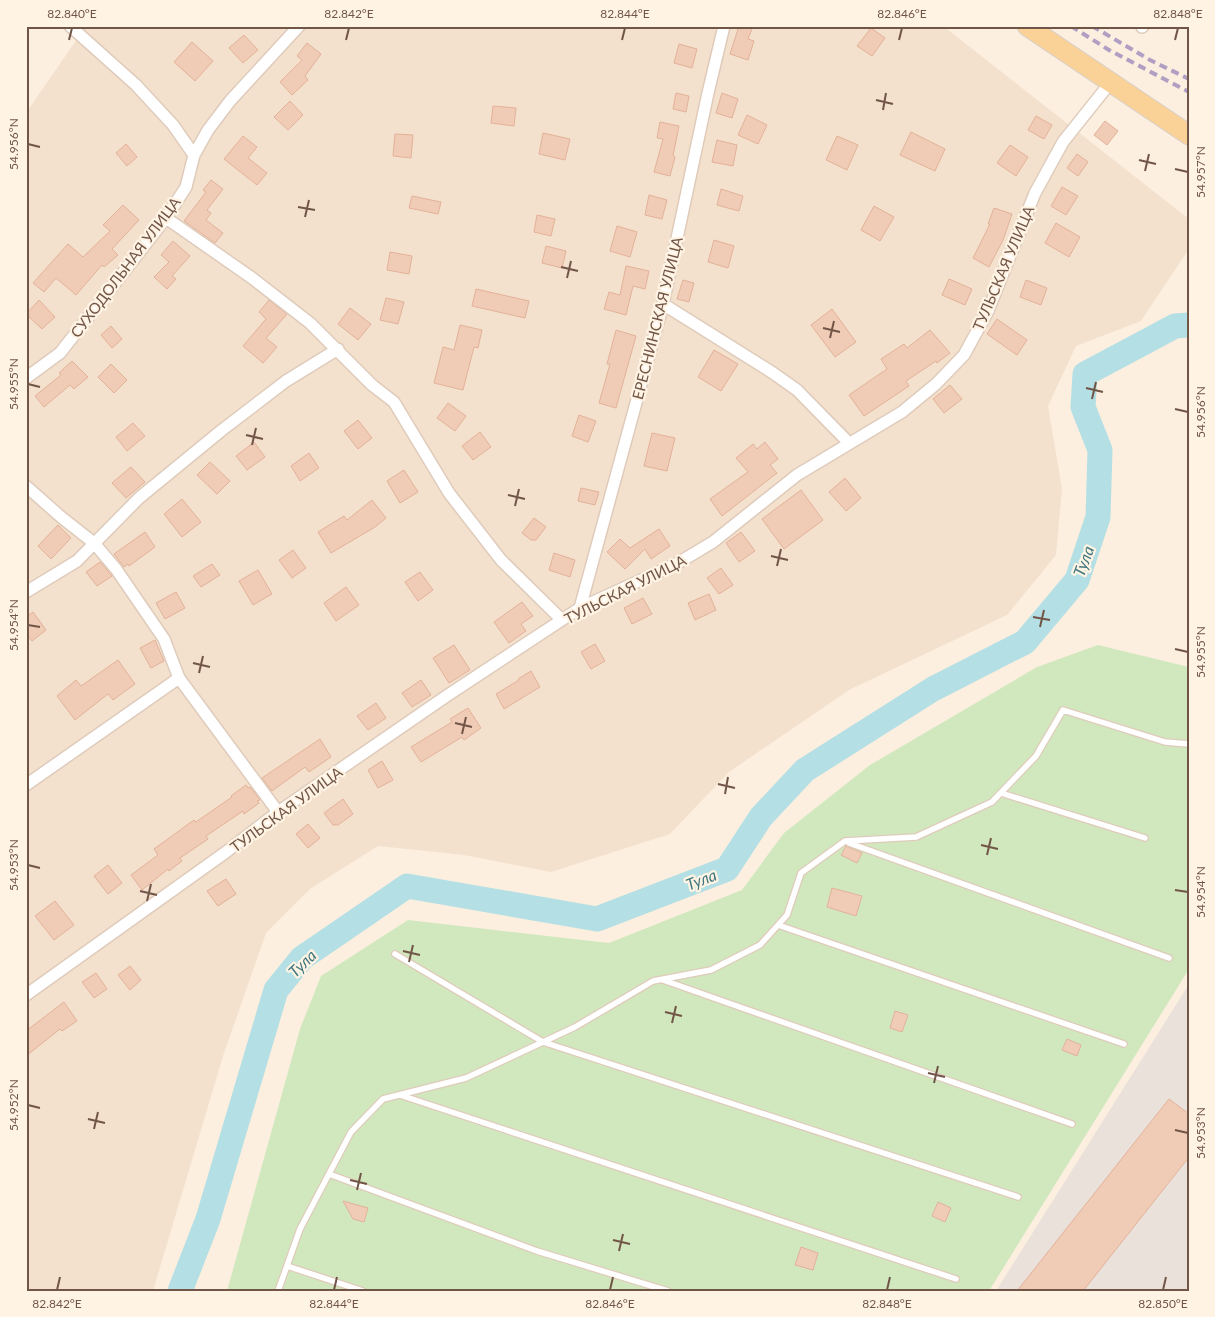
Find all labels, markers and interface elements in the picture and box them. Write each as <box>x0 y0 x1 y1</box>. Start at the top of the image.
text: 82.840°E <box>47 6 97 21</box>
text: 82.842°E <box>324 6 374 21</box>
text: 82.844°E <box>600 6 650 21</box>
text: 82.846°E <box>877 6 927 21</box>
text: 82.848°E <box>1153 6 1203 21</box>
text: 54.956°N <box>6 118 21 170</box>
text: 54.957°N <box>1193 146 1208 198</box>
street label: СУХОДОЛЬНАЯ УЛИЦА <box>66 192 184 341</box>
street label: ТУЛЬСКАЯ УЛИЦА <box>969 202 1038 333</box>
street label: ЕРЕСНИНСКАЯ УЛИЦА <box>628 234 686 401</box>
text: 54.955°N <box>6 358 21 410</box>
text: 54.956°N <box>1193 386 1208 438</box>
water label: Тула <box>1069 543 1097 579</box>
street label: ТУЛЬСКАЯ УЛИЦА <box>561 550 690 627</box>
text: 54.954°N <box>6 599 21 651</box>
text: 54.955°N <box>1193 626 1208 678</box>
street label: ТУЛЬСКАЯ УЛИЦА <box>226 762 346 856</box>
text: 54.953°N <box>6 839 21 891</box>
water label: Тула <box>683 865 719 893</box>
text: 54.954°N <box>1193 866 1208 918</box>
water label: Тула <box>284 945 320 981</box>
text: 54.952°N <box>6 1079 21 1131</box>
text: 54.953°N <box>1193 1107 1208 1159</box>
text: 82.842°E <box>32 1296 82 1311</box>
text: 82.844°E <box>309 1296 359 1311</box>
text: 82.846°E <box>585 1296 635 1311</box>
text: 82.848°E <box>862 1296 912 1311</box>
text: 82.850°E <box>1138 1296 1188 1311</box>

